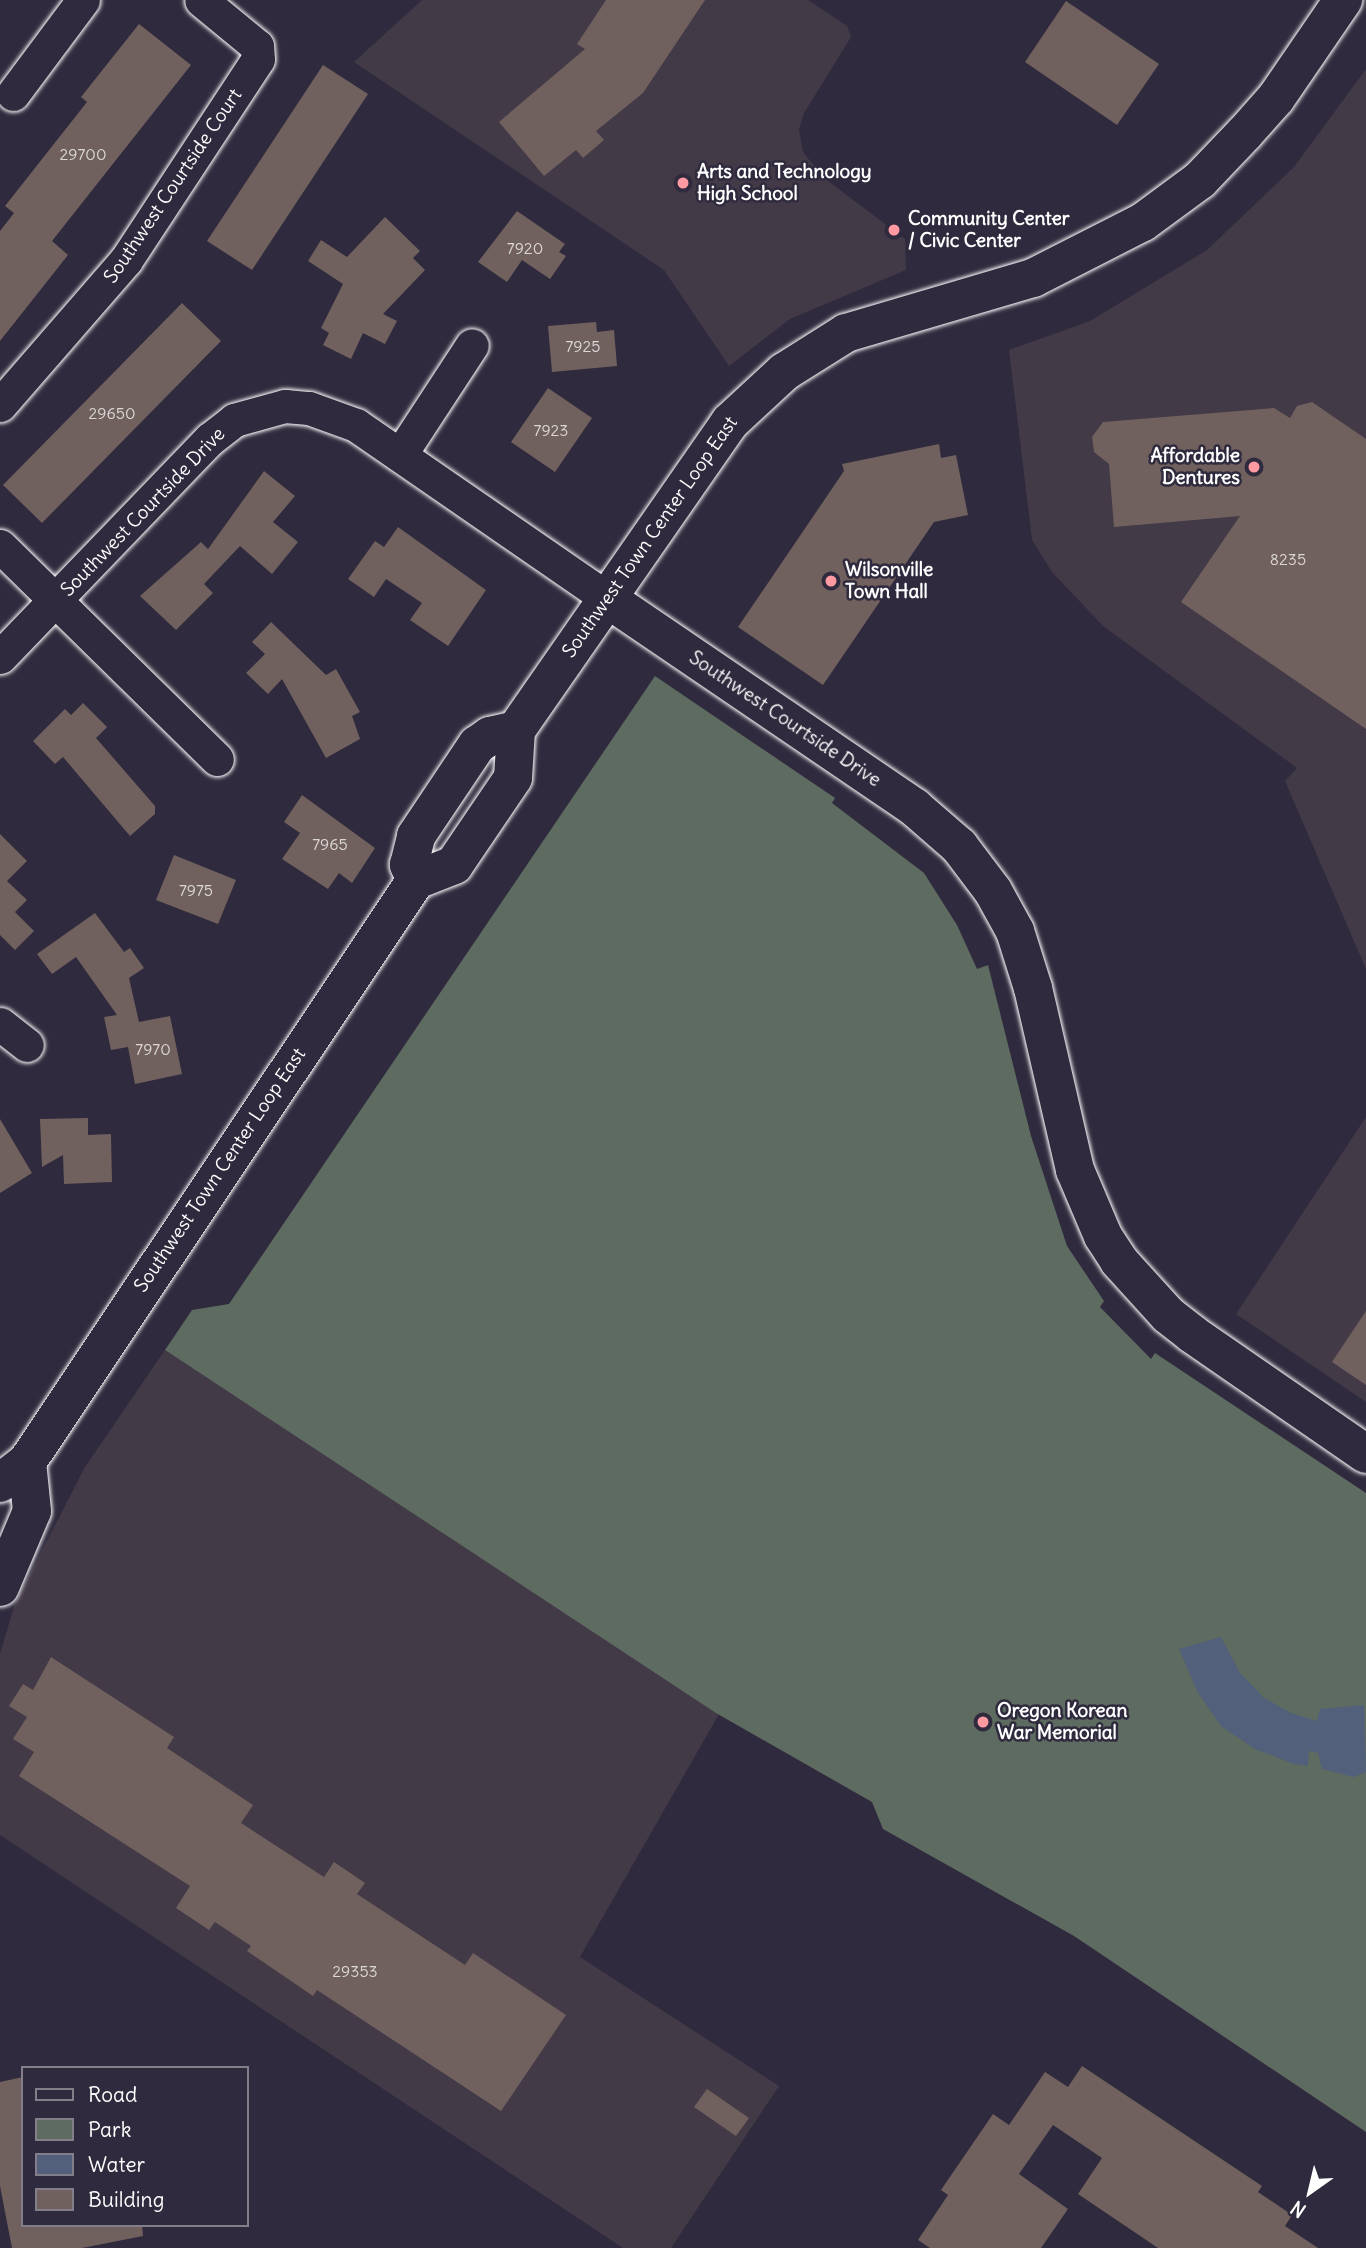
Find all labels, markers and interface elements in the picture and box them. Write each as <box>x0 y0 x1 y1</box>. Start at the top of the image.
street label: Southwest Courtside Court <box>99 84 247 288</box>
house number: 29700 <box>60 144 106 164</box>
place label: Arts and Technology High School <box>697 161 872 205</box>
marker: Arts and Technology High School <box>675 175 691 191</box>
place label: Community Center / Civic Center <box>908 208 1070 252</box>
marker: Community Center / Civic Center <box>886 222 902 238</box>
house number: 7920 <box>507 238 543 258</box>
house number: 7925 <box>565 336 601 356</box>
house number: 29650 <box>89 403 135 423</box>
street label: Southwest Town Center Loop East <box>558 412 742 662</box>
house number: 7923 <box>534 420 568 440</box>
street label: Southwest Courtside Drive <box>56 423 230 601</box>
place label: Affordable Dentures <box>1150 445 1240 489</box>
marker: Affordable Dentures <box>1246 459 1262 475</box>
house number: 8235 <box>1270 549 1306 569</box>
place label: Wilsonville Town Hall <box>845 559 933 603</box>
marker: Wilsonville Town Hall <box>823 573 839 589</box>
street label: Southwest Courtside Drive <box>685 646 885 792</box>
house number: 7965 <box>312 834 348 854</box>
house number: 7975 <box>179 880 213 900</box>
house number: 7970 <box>135 1039 171 1059</box>
street label: Southwest Town Center Loop East <box>130 1044 310 1296</box>
place label: Oregon Korean War Memorial <box>997 1700 1127 1744</box>
marker: Oregon Korean War Memorial <box>975 1714 991 1730</box>
house number: 29353 <box>332 1961 378 1981</box>
legend <box>21 2066 248 2227</box>
text: Road <box>88 2081 137 2108</box>
text: Park <box>88 2116 131 2143</box>
text: Water <box>88 2151 145 2178</box>
north arrow <box>1275 2157 1345 2227</box>
text: Building <box>88 2186 164 2213</box>
text: N <box>1286 2196 1310 2223</box>

